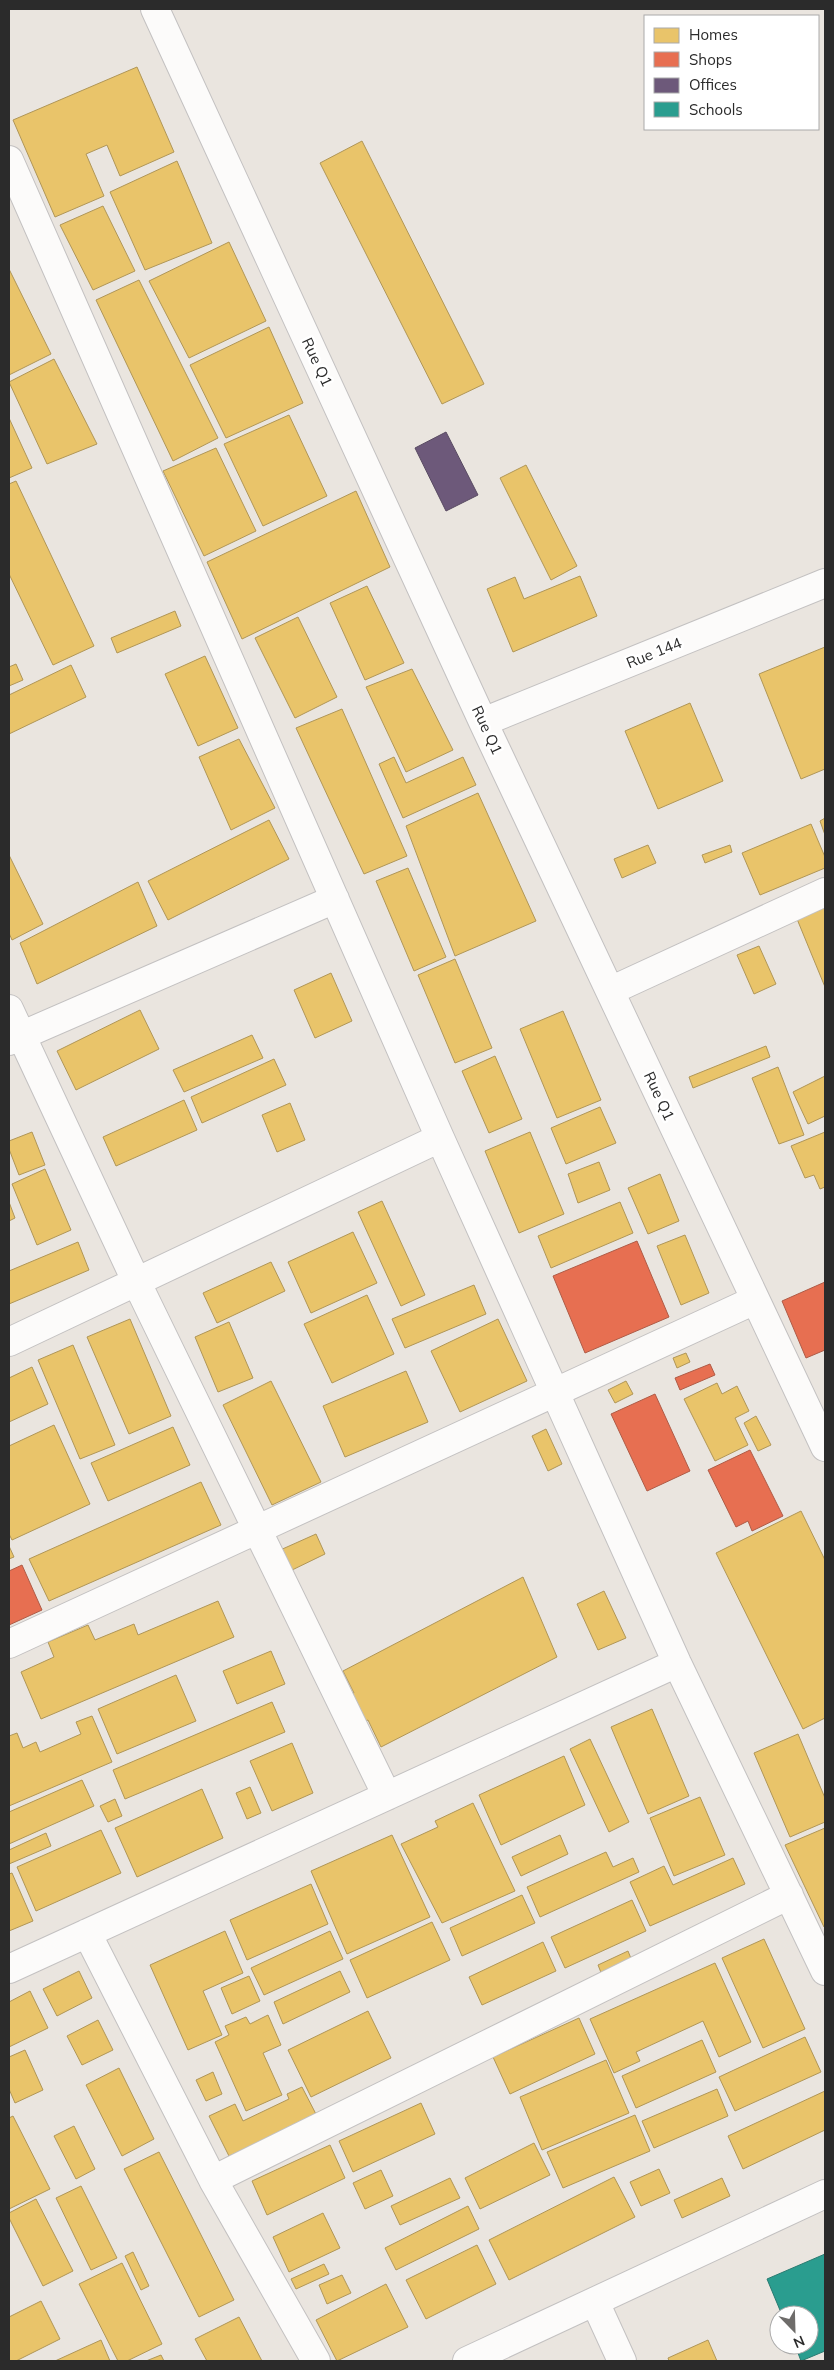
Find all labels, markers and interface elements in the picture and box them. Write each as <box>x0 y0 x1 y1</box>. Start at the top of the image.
legend <box>644 15 819 130</box>
text: Homes <box>689 25 738 44</box>
text: Shops <box>689 50 732 69</box>
text: Offices <box>689 75 737 94</box>
text: Schools <box>689 100 743 119</box>
street label: Rue Q1 <box>298 334 337 389</box>
street label: Rue 144 <box>623 633 684 672</box>
street label: Rue Q1 <box>468 702 507 757</box>
street label: Rue Q1 <box>640 1068 679 1123</box>
north arrow <box>769 2305 819 2355</box>
text: N <box>791 2332 807 2352</box>

